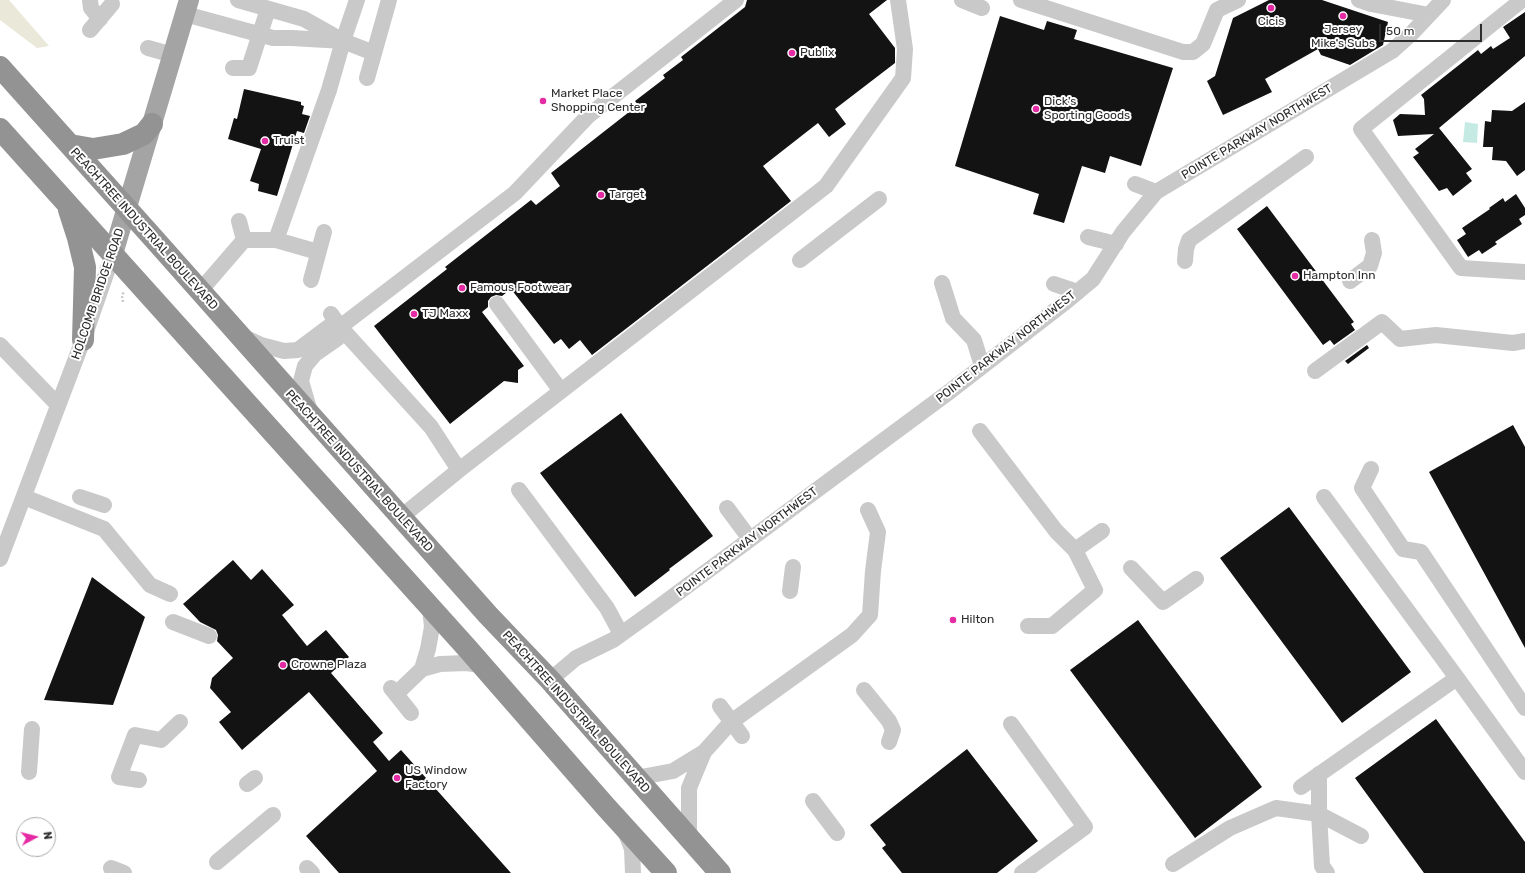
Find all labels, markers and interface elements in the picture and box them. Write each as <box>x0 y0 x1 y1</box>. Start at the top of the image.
marker: Cicis <box>1266 3 1276 13</box>
marker: Jersey Mike's Subs <box>1338 11 1348 21</box>
place label: Cicis <box>1258 15 1284 29</box>
scale bar <box>1381 16 1484 42</box>
place label: Jersey Mike's Subs <box>1311 23 1375 51</box>
text: 50 m <box>1386 24 1414 38</box>
place label: Publix <box>800 46 834 60</box>
marker: Publix <box>787 48 797 58</box>
street label: POINTE PARKWAY NORTHWEST <box>1179 81 1335 183</box>
place label: Market Place Shopping Center <box>551 87 645 115</box>
place label: Dick's Sporting Goods <box>1044 95 1130 123</box>
marker: Market Place Shopping Center <box>538 96 548 106</box>
marker: Dick's Sporting Goods <box>1031 104 1041 114</box>
place label: Truist <box>273 134 304 148</box>
marker: Truist <box>260 136 270 146</box>
street label: PEACHTREE INDUSTRIAL BOULEVARD <box>67 145 221 313</box>
place label: Target <box>609 188 644 202</box>
marker: Target <box>596 190 606 200</box>
street label: HOLCOMB BRIDGE ROAD <box>69 226 127 362</box>
place label: Hampton Inn <box>1303 269 1376 283</box>
marker: Hampton Inn <box>1290 271 1300 281</box>
place label: Famous Footwear <box>470 281 570 295</box>
marker: Famous Footwear <box>457 283 467 293</box>
street label: POINTE PARKWAY NORTHWEST <box>933 288 1079 406</box>
place label: TJ Maxx <box>422 307 469 321</box>
marker: TJ Maxx <box>409 309 419 319</box>
street label: PEACHTREE INDUSTRIAL BOULEVARD <box>282 387 436 555</box>
street label: POINTE PARKWAY NORTHWEST <box>674 484 820 600</box>
place label: Hilton <box>961 613 994 627</box>
marker: Hilton <box>948 615 958 625</box>
street label: PEACHTREE INDUSTRIAL BOULEVARD <box>499 628 653 796</box>
place label: Crowne Plaza <box>291 658 367 672</box>
marker: Crowne Plaza <box>278 660 288 670</box>
place label: US Window Factory <box>405 764 467 792</box>
marker: US Window Factory <box>392 773 402 783</box>
north arrow <box>16 817 56 857</box>
text: N <box>40 831 54 840</box>

